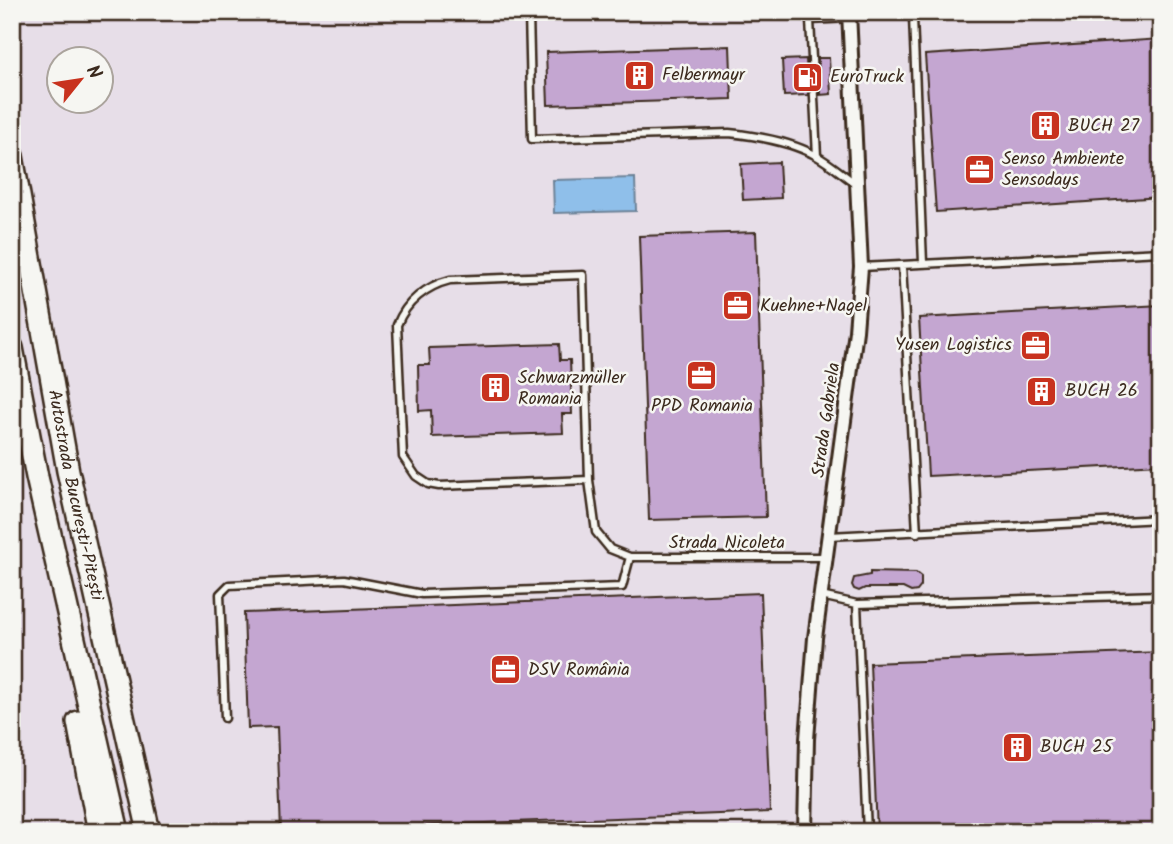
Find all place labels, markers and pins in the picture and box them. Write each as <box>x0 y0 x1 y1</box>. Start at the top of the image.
building icon: Felbermayr <box>622 58 656 92</box>
fuel station icon: EuroTruck <box>790 60 824 94</box>
place label: Felbermayr <box>662 61 746 90</box>
place label: EuroTruck <box>830 63 905 92</box>
building icon: BUCH 27 <box>1028 109 1062 143</box>
place label: BUCH 27 <box>1068 112 1140 141</box>
place label: Senso Ambiente Sensodays <box>1002 145 1124 195</box>
office icon: Senso Ambiente Sensodays <box>962 152 996 186</box>
office icon: Kuehne+Nagel <box>720 289 754 323</box>
place label: Kuehne+Nagel <box>760 292 868 321</box>
office icon: Yusen Logistics <box>1018 328 1052 362</box>
place label: Yusen Logistics <box>895 331 1012 360</box>
office icon: PPD Romania <box>685 359 719 393</box>
place label: Schwarzmüller Romania <box>518 364 627 414</box>
building icon: Schwarzmüller Romania <box>478 371 512 405</box>
building icon: BUCH 26 <box>1025 374 1059 408</box>
place label: BUCH 26 <box>1065 377 1138 406</box>
place label: PPD Romania <box>651 392 753 421</box>
office icon: DSV România <box>488 653 522 687</box>
place label: DSV România <box>528 656 630 685</box>
building icon: BUCH 25 <box>1000 730 1034 764</box>
place label: BUCH 25 <box>1040 733 1114 762</box>

